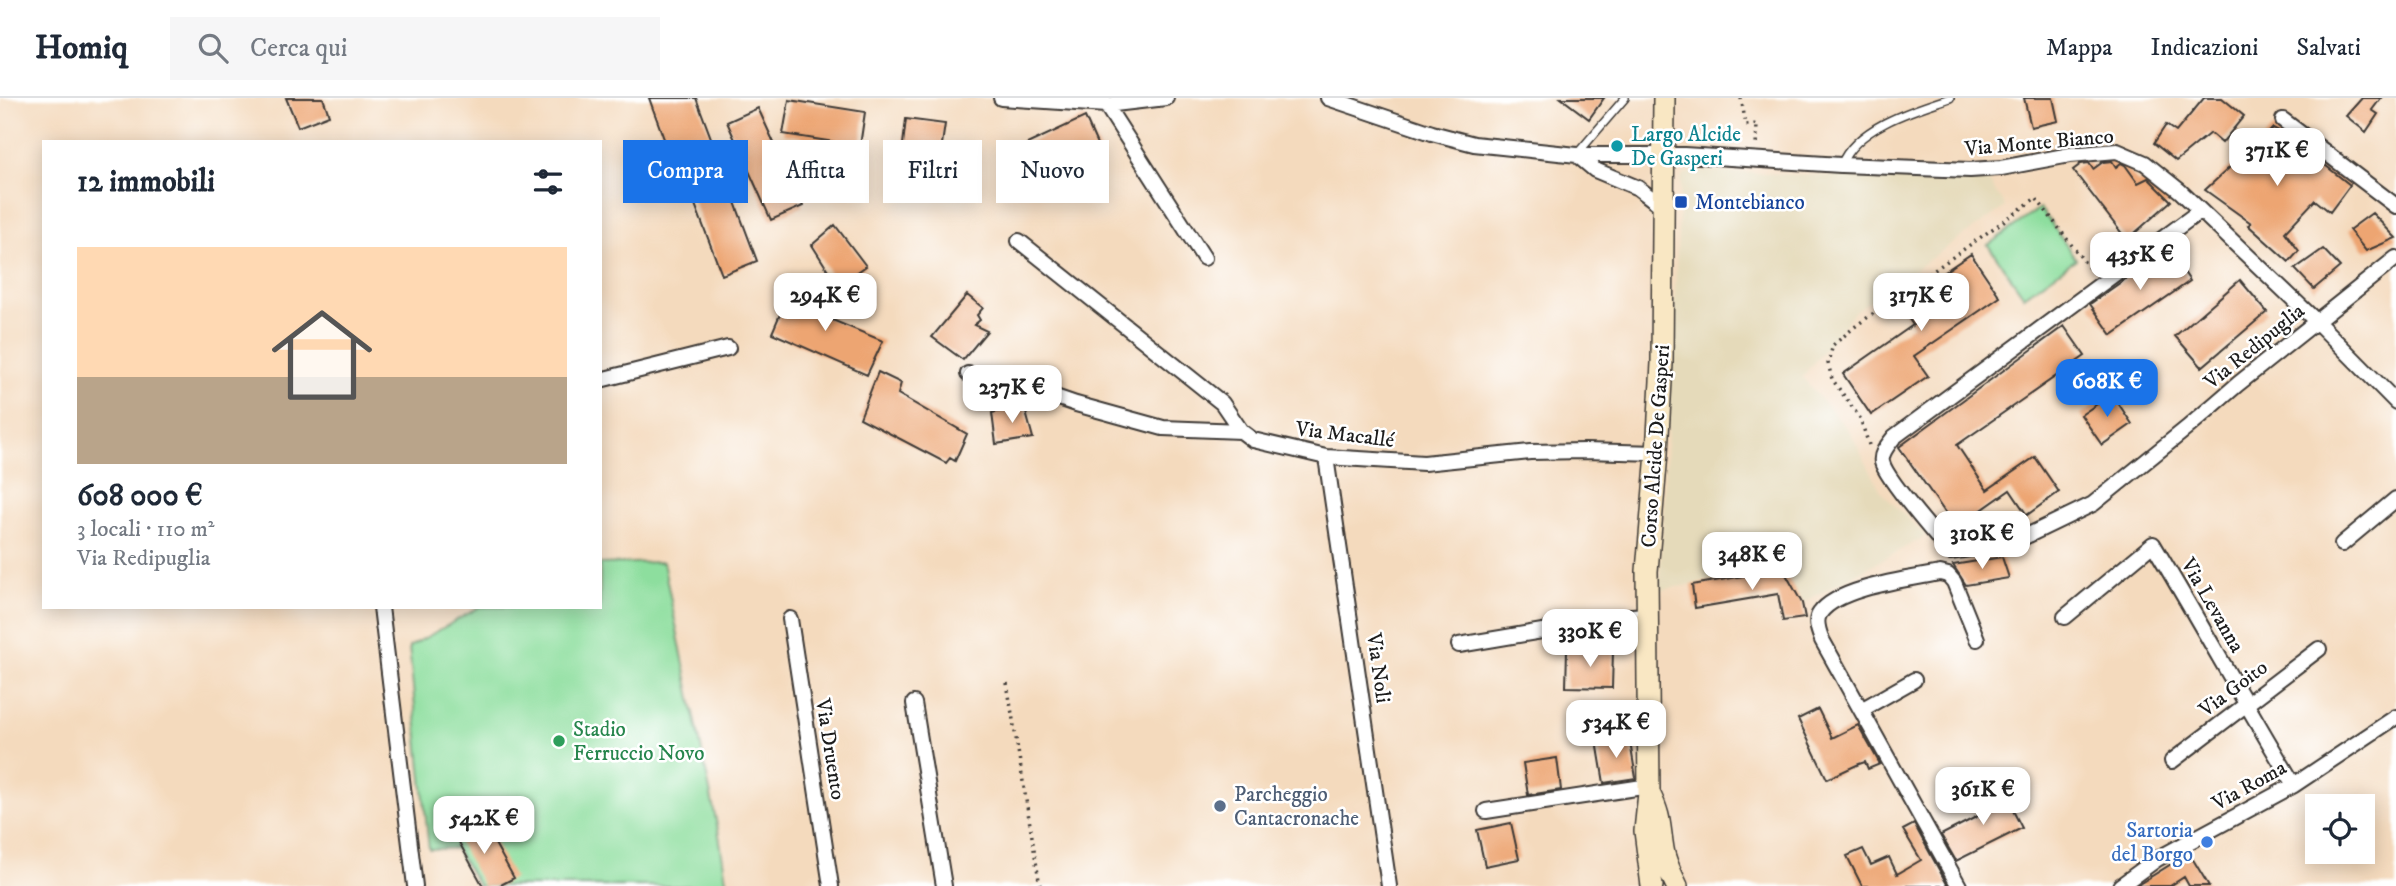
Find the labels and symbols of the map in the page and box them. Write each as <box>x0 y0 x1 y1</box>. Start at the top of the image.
place label: Largo Alcide De Gasperi <box>1631 122 1741 172</box>
street label: Via Monte Bianco <box>1962 124 2115 163</box>
pin: 371K € <box>2220 129 2334 188</box>
marker: Largo Alcide De Gasperi <box>1609 138 1625 154</box>
place label: Montebianco <box>1695 190 1805 216</box>
marker: Montebianco <box>1673 194 1689 210</box>
pin: 435K € <box>2083 232 2197 292</box>
pin: 294K € <box>768 274 882 333</box>
pin: 317K € <box>1864 274 1978 333</box>
street label: Via Redipuglia <box>2198 298 2310 396</box>
street label: Corso Alcide De Gasperi <box>1636 344 1676 548</box>
pin: 608K € <box>2050 360 2164 419</box>
pin: 237K € <box>955 366 1069 425</box>
street label: Via Macallé <box>1293 416 1396 454</box>
pin: 310K € <box>1925 512 2039 571</box>
pin: 348K € <box>1695 532 1809 592</box>
street label: Via Levanna <box>2174 553 2250 657</box>
pin: 330K € <box>1533 610 1647 669</box>
street label: Via Noli <box>1360 630 1396 705</box>
street label: Via Goito <box>2193 655 2273 724</box>
street label: Via Druento <box>809 696 851 802</box>
pin: 534K € <box>1559 700 1673 760</box>
place label: Stadio Ferruccio Novo <box>573 717 704 767</box>
marker: Stadio Ferruccio Novo <box>551 733 567 749</box>
street label: Via Roma <box>2207 755 2291 817</box>
pin: 361K € <box>1926 768 2040 827</box>
place label: Parcheggio Cantacronache <box>1234 782 1359 832</box>
pin: 542K € <box>427 796 541 856</box>
marker: Parcheggio Cantacronache <box>1212 798 1228 814</box>
place label: Sartoria del Borgo <box>2111 818 2193 868</box>
marker: Sartoria del Borgo <box>2199 834 2215 850</box>

